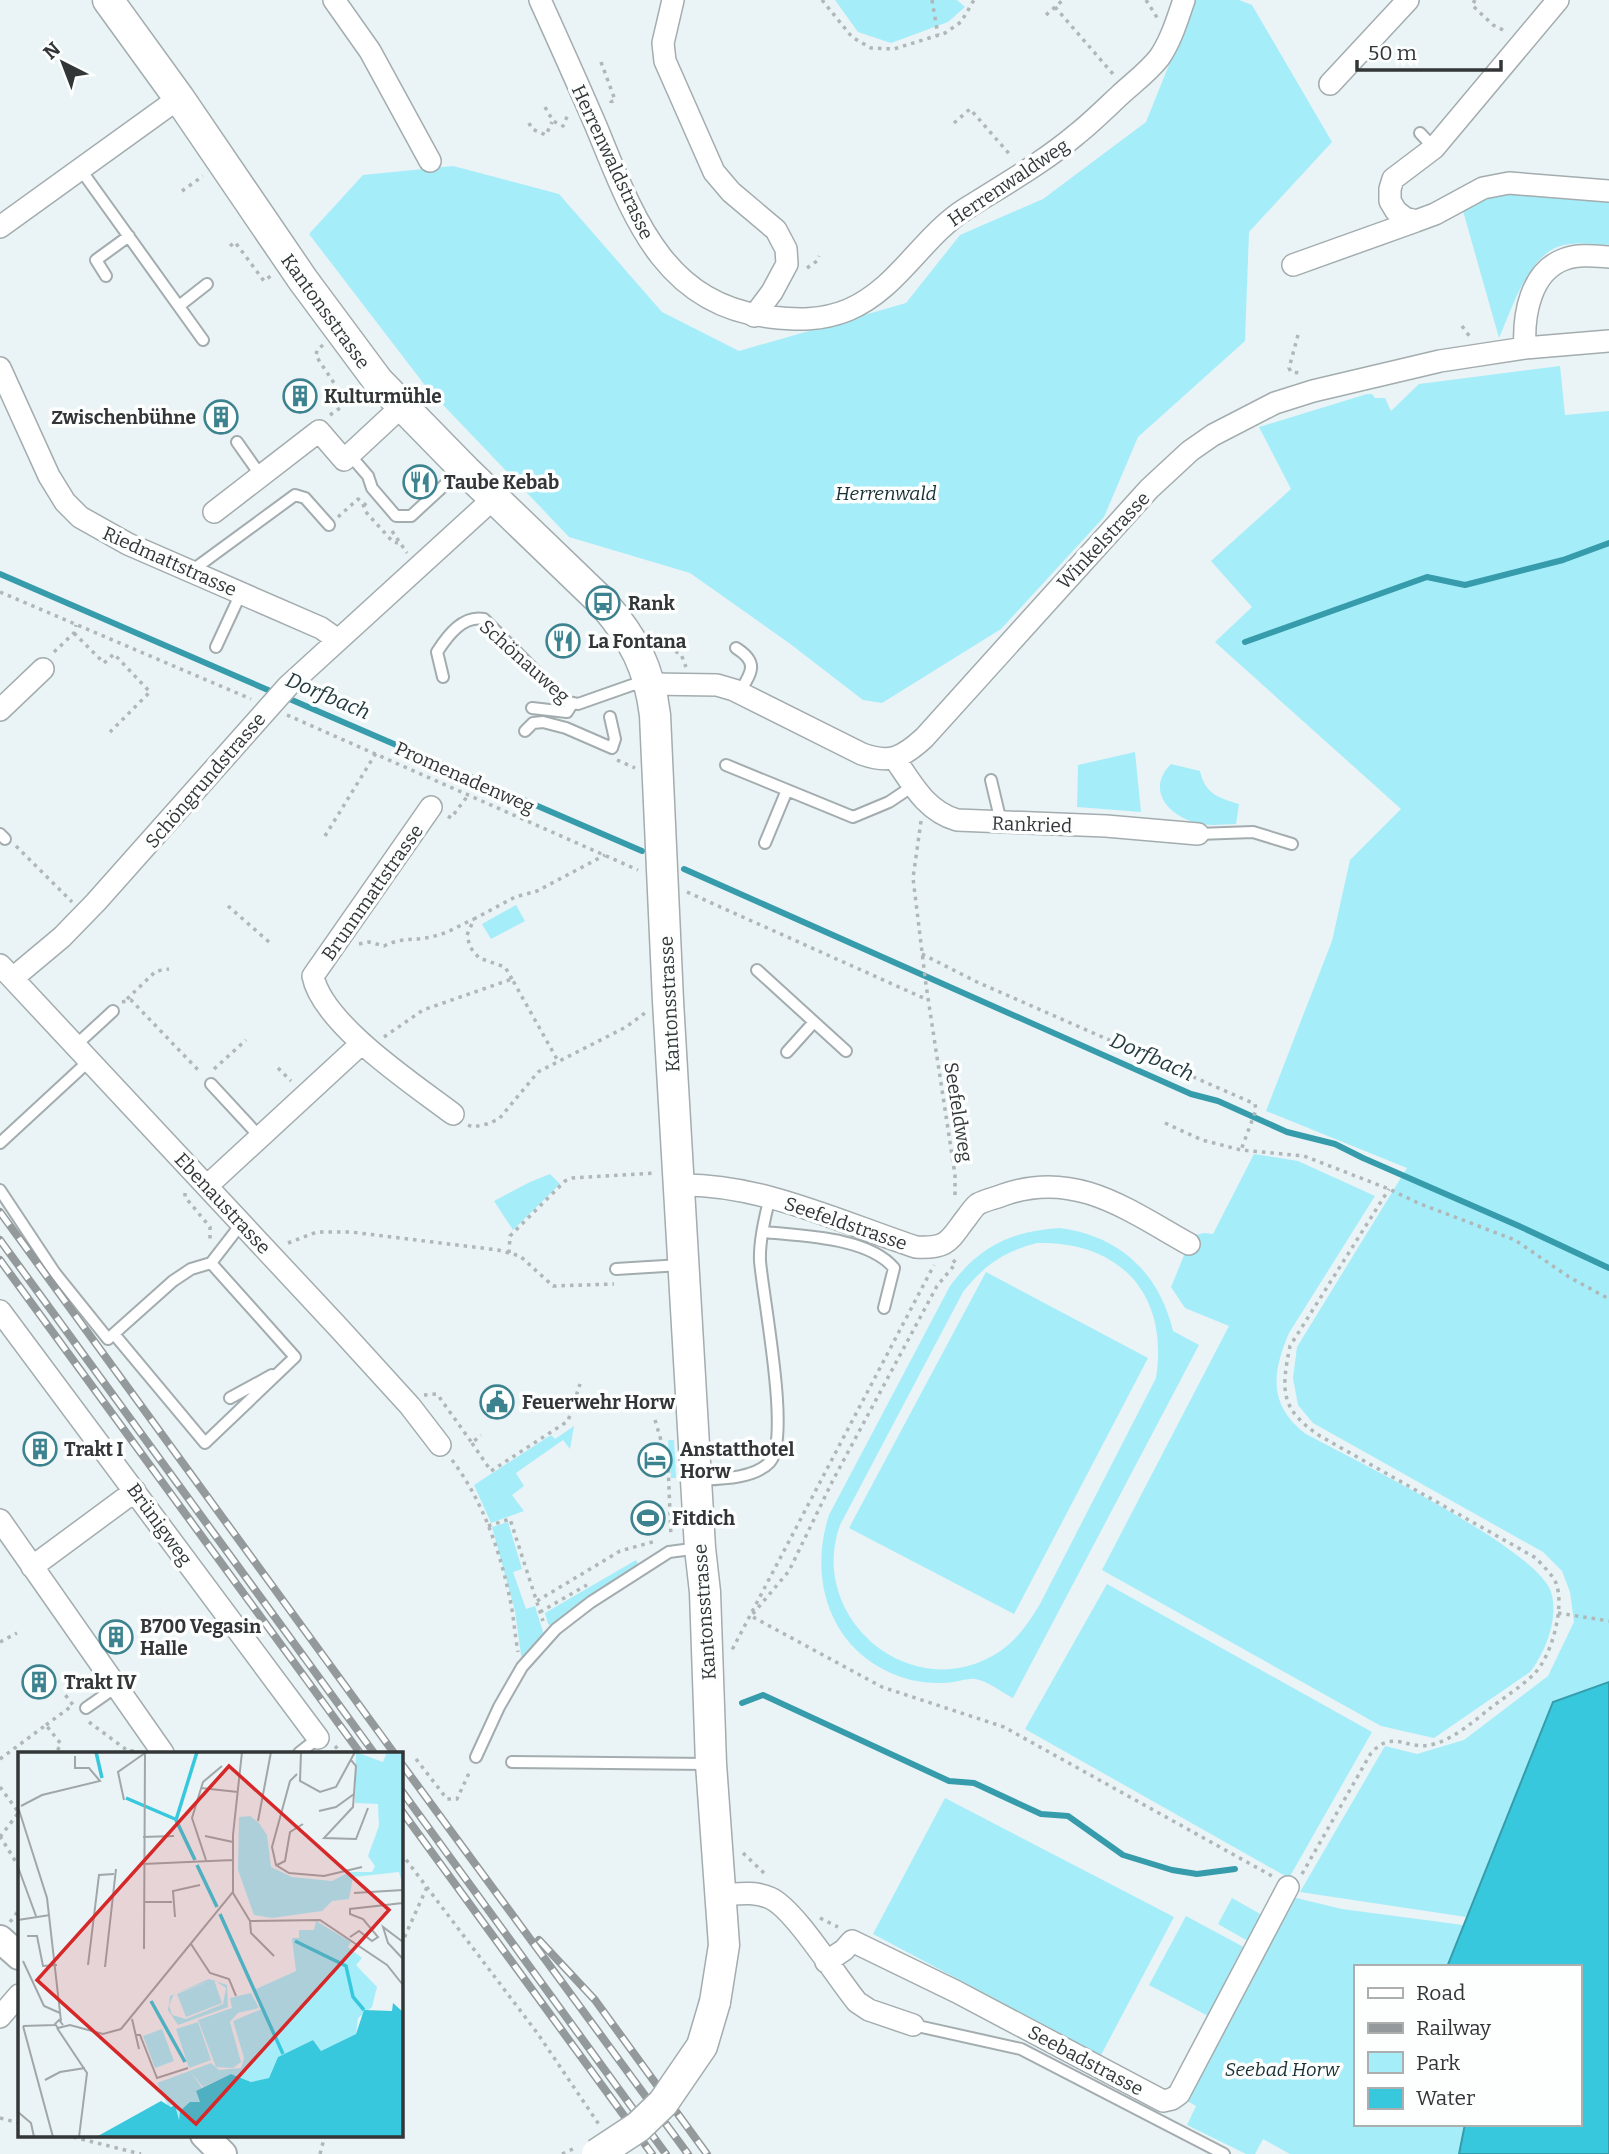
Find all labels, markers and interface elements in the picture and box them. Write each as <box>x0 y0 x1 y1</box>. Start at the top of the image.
north arrow <box>28 28 98 98</box>
scale bar <box>1357 28 1500 72</box>
text: N <box>39 37 65 64</box>
text: 50 m <box>1368 40 1417 66</box>
street label: Herrenwaldstrasse <box>567 81 658 243</box>
street label: Herrenwaldweg <box>944 133 1073 231</box>
street label: Kantonsstrasse <box>276 249 375 373</box>
building icon: Kulturmühle <box>281 377 319 415</box>
place label: Kulturmühle <box>324 385 442 408</box>
building icon: Zwischenbühne <box>202 398 240 436</box>
place label: Zwischenbühne <box>51 406 196 429</box>
restaurant icon: Taube Kebab <box>401 463 439 501</box>
place label: Taube Kebab <box>444 471 559 494</box>
park label: Herrenwald <box>835 482 937 505</box>
street label: Winkelstrasse <box>1052 487 1154 594</box>
street label: Riedmattstrasse <box>99 522 240 601</box>
bus stop icon: Rank <box>584 584 622 622</box>
place label: Rank <box>628 592 675 615</box>
street label: Schönauweg <box>475 615 575 708</box>
restaurant icon: La Fontana <box>544 622 582 660</box>
place label: La Fontana <box>588 630 687 653</box>
water label: Dorfbach <box>282 667 374 725</box>
street label: Schöngrundstrasse <box>140 708 270 853</box>
street label: Promenadenweg <box>392 736 538 819</box>
street label: Rankried <box>991 812 1073 837</box>
street label: Brunnmattstrasse <box>317 820 428 965</box>
street label: Kantonsstrasse <box>654 935 685 1073</box>
water label: Dorfbach <box>1106 1027 1198 1087</box>
street label: Seefeldweg <box>939 1060 978 1164</box>
street label: Ebenaustrasse <box>170 1148 275 1259</box>
street label: Seefeldstrasse <box>781 1192 910 1255</box>
public building icon: Feuerwehr Horw <box>478 1383 516 1421</box>
place label: Feuerwehr Horw <box>522 1391 675 1414</box>
building icon: Trakt I <box>21 1430 59 1468</box>
place label: Trakt I <box>64 1438 124 1461</box>
place label: Anstatthotel Horw <box>680 1438 794 1483</box>
hotel icon: Anstatthotel Horw <box>636 1441 674 1479</box>
street label: Brünigweg <box>122 1479 197 1570</box>
sports icon: Fitdich <box>629 1499 667 1537</box>
place label: Fitdich <box>672 1507 735 1530</box>
street label: Kantonsstrasse <box>688 1543 721 1681</box>
place label: B700 Vegasin Halle <box>140 1615 262 1660</box>
building icon: B700 Vegasin Halle <box>97 1618 135 1656</box>
building icon: Trakt IV <box>20 1663 58 1701</box>
place label: Trakt IV <box>64 1671 137 1694</box>
inset map <box>18 1752 402 2136</box>
legend <box>1354 1965 1581 2126</box>
text: Road <box>1416 1980 1465 2006</box>
text: Railway <box>1416 2015 1492 2041</box>
street label: Seebadstrasse <box>1024 2020 1147 2100</box>
text: Park <box>1416 2050 1460 2076</box>
park label: Seebad Horw <box>1225 2058 1340 2081</box>
text: Water <box>1416 2085 1475 2111</box>

